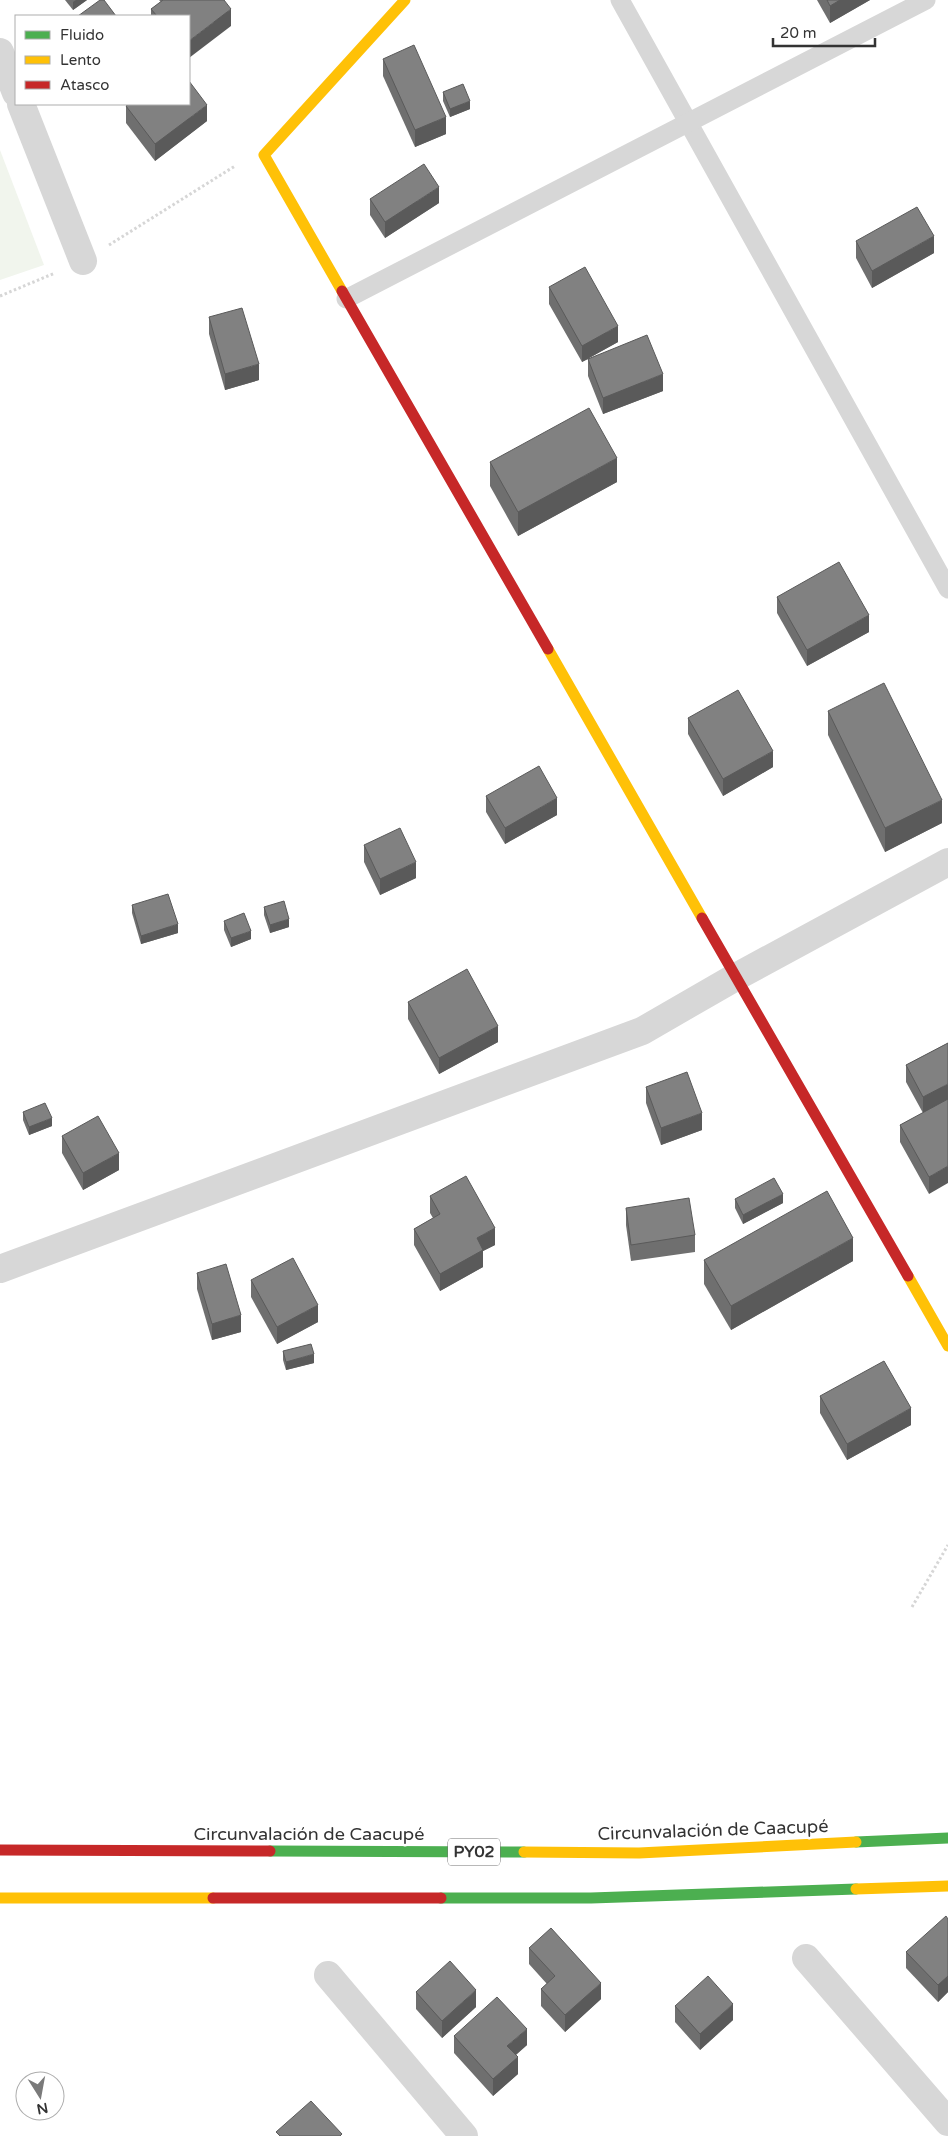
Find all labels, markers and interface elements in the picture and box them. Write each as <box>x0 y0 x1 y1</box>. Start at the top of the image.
legend <box>15 15 190 105</box>
scale bar <box>773 15 876 47</box>
text: 20 m <box>780 24 817 42</box>
text: Fluido <box>60 26 104 44</box>
text: Lento <box>60 51 101 69</box>
text: Atasco <box>60 76 109 94</box>
street label: Circunvalación de Caacupé <box>597 1815 829 1845</box>
street label: Circunvalación de Caacupé <box>194 1823 424 1845</box>
road number: PY02 <box>448 1838 500 1865</box>
north arrow <box>15 2071 65 2121</box>
text: N <box>35 2099 50 2118</box>

